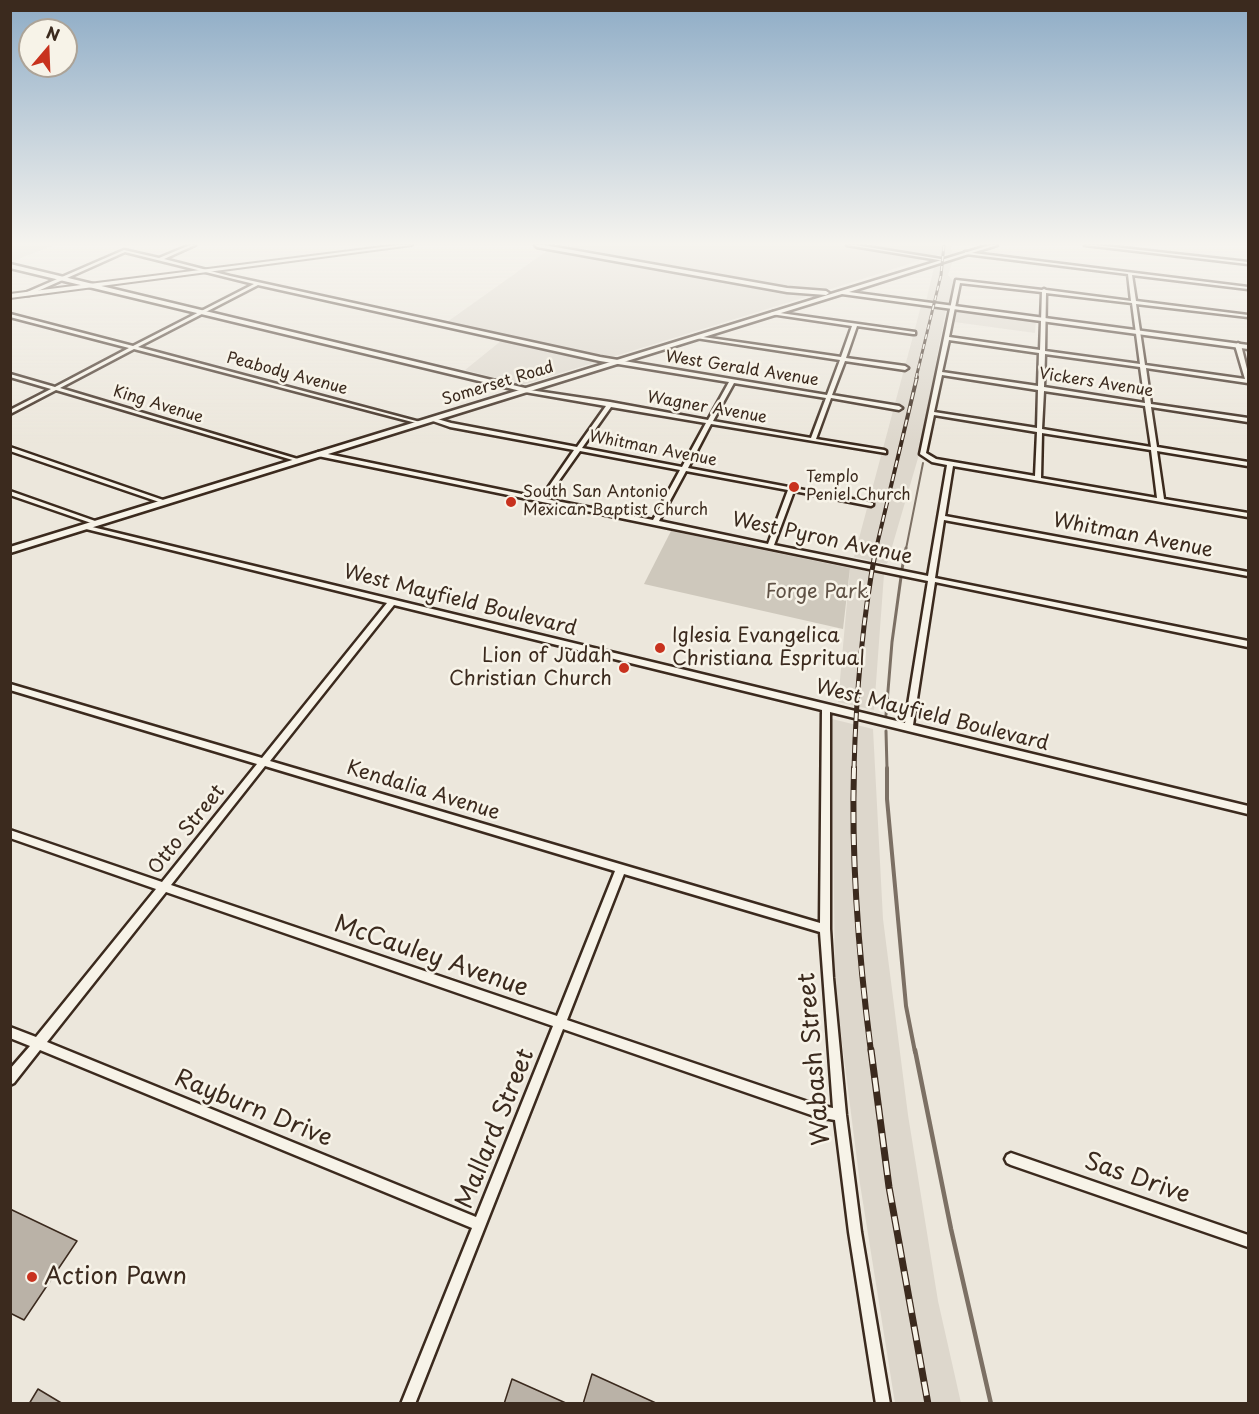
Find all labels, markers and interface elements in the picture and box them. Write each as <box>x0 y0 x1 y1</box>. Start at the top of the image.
north arrow <box>18 18 78 78</box>
text: N <box>43 19 63 46</box>
street label: West Gerald Avenue <box>664 347 820 391</box>
street label: Peabody Avenue <box>224 349 350 399</box>
street label: Somerset Road <box>440 358 556 410</box>
street label: Vickers Avenue <box>1037 364 1155 402</box>
street label: King Avenue <box>111 382 205 428</box>
street label: Wagner Avenue <box>646 388 768 428</box>
street label: Whitman Avenue <box>587 427 719 471</box>
place label: Templo Peniel Church <box>806 468 911 506</box>
marker: Templo Peniel Church <box>787 480 801 494</box>
place label: South San Antonio Mexican Baptist Church <box>523 483 708 521</box>
marker: South San Antonio Mexican Baptist Church <box>504 495 518 509</box>
street label: West Pyron Avenue <box>730 508 914 570</box>
street label: Whitman Avenue <box>1051 509 1215 563</box>
street label: West Mayfield Boulevard <box>341 560 579 642</box>
park label: Forge Park <box>765 580 869 604</box>
place label: Iglesia Evangelica Christiana Espritual <box>672 624 865 671</box>
marker: Iglesia Evangelica Christiana Espritual <box>653 641 667 655</box>
place label: Lion of Judah Christian Church <box>449 644 612 691</box>
marker: Lion of Judah Christian Church <box>617 661 631 675</box>
street label: West Mayfield Boulevard <box>813 675 1051 757</box>
street label: Kendalia Avenue <box>344 756 502 826</box>
street label: Otto Street <box>144 780 230 880</box>
street label: McCauley Avenue <box>330 910 532 1004</box>
street label: Wabash Street <box>793 971 837 1147</box>
street label: Mallard Street <box>451 1045 541 1213</box>
street label: Rayburn Drive <box>170 1064 336 1154</box>
street label: Sas Drive <box>1080 1147 1194 1211</box>
place label: Action Pawn <box>44 1263 187 1291</box>
marker: Action Pawn <box>25 1270 39 1284</box>

